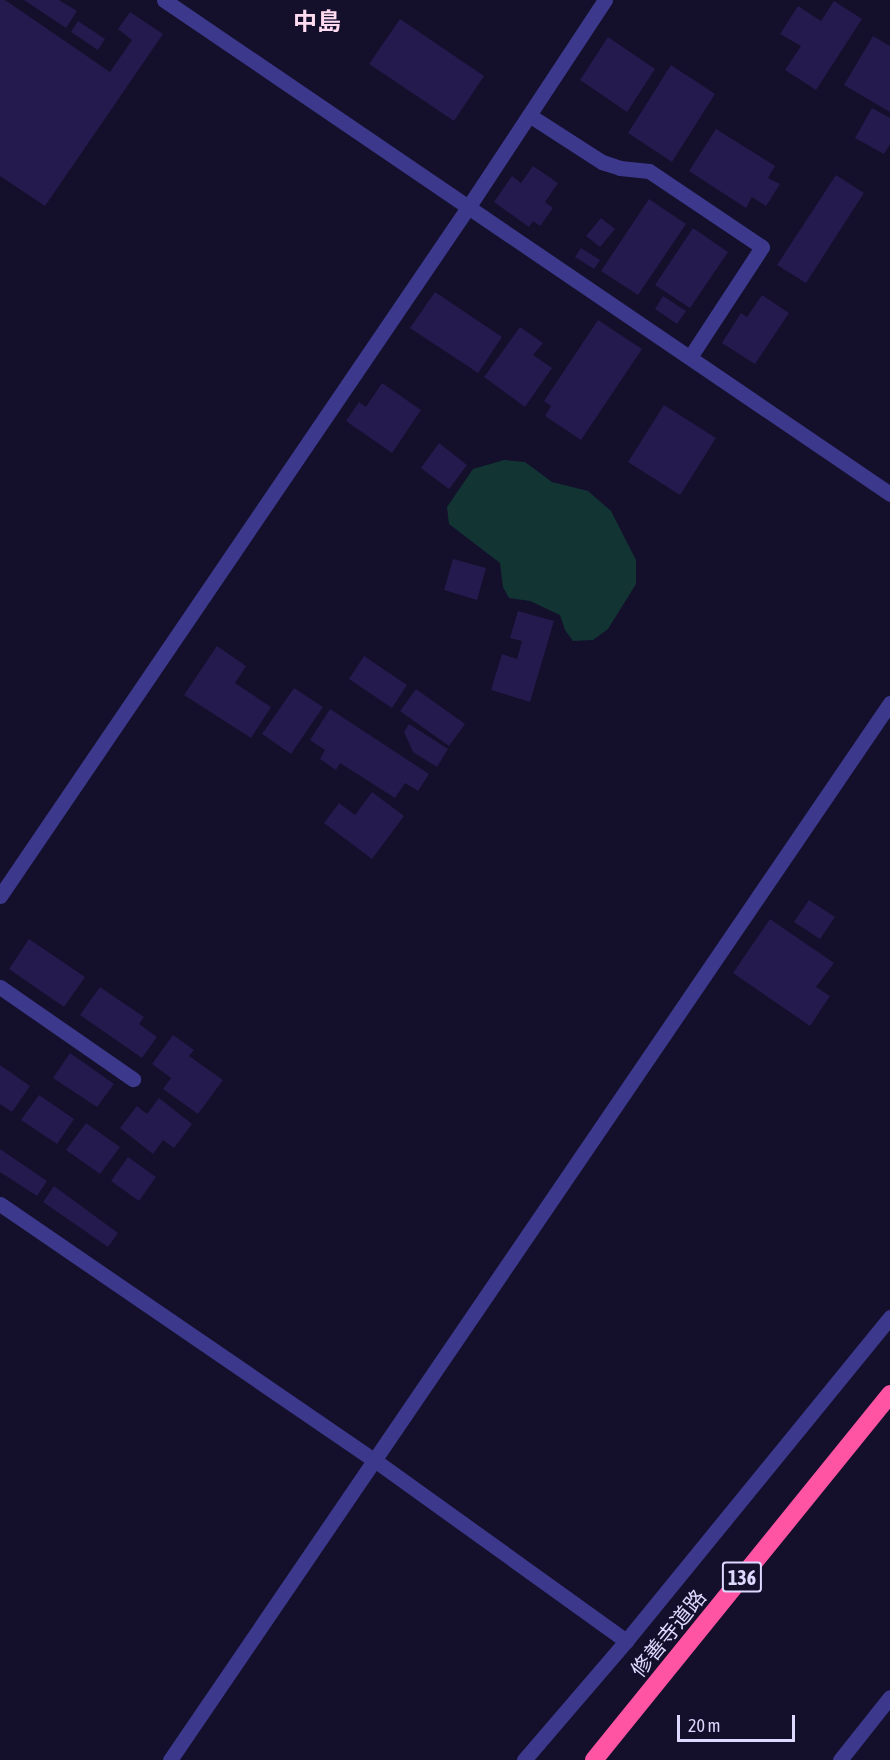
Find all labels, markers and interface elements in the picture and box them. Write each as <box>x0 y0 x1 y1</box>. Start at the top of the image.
district label: 中島 <box>293 8 341 36</box>
road number: 136 <box>721 1560 763 1594</box>
street label: 修善寺道路 <box>625 1584 711 1682</box>
scale bar <box>680 1703 798 1741</box>
text: 20 m <box>688 1715 720 1736</box>

